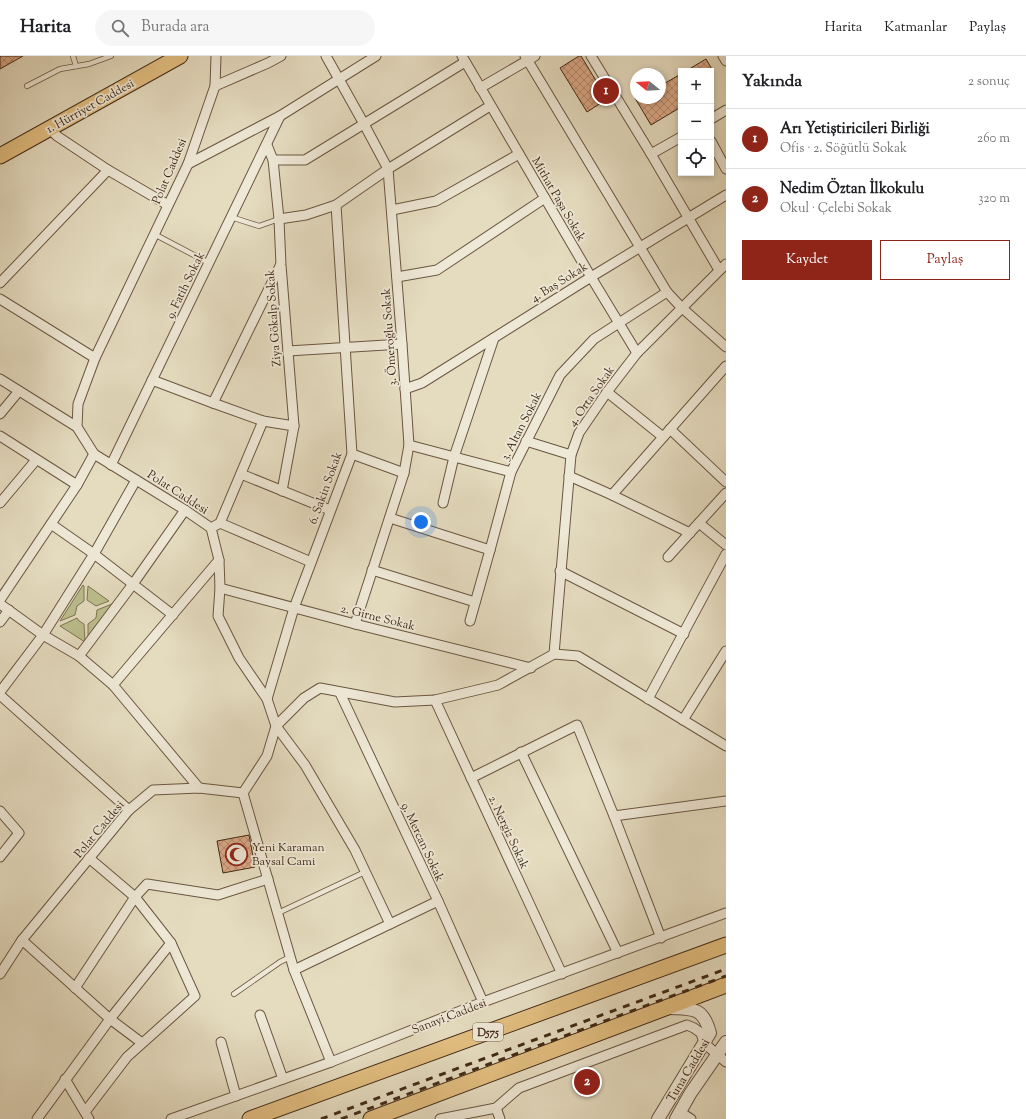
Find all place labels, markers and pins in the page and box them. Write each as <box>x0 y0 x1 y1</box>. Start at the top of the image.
pin: 1 <box>593 76 619 106</box>
place label: Yeni Karaman Baysal Cami <box>252 839 325 871</box>
mosque icon: Yeni Karaman Baysal Cami <box>223 841 249 867</box>
pin: 2 <box>574 1067 600 1097</box>

